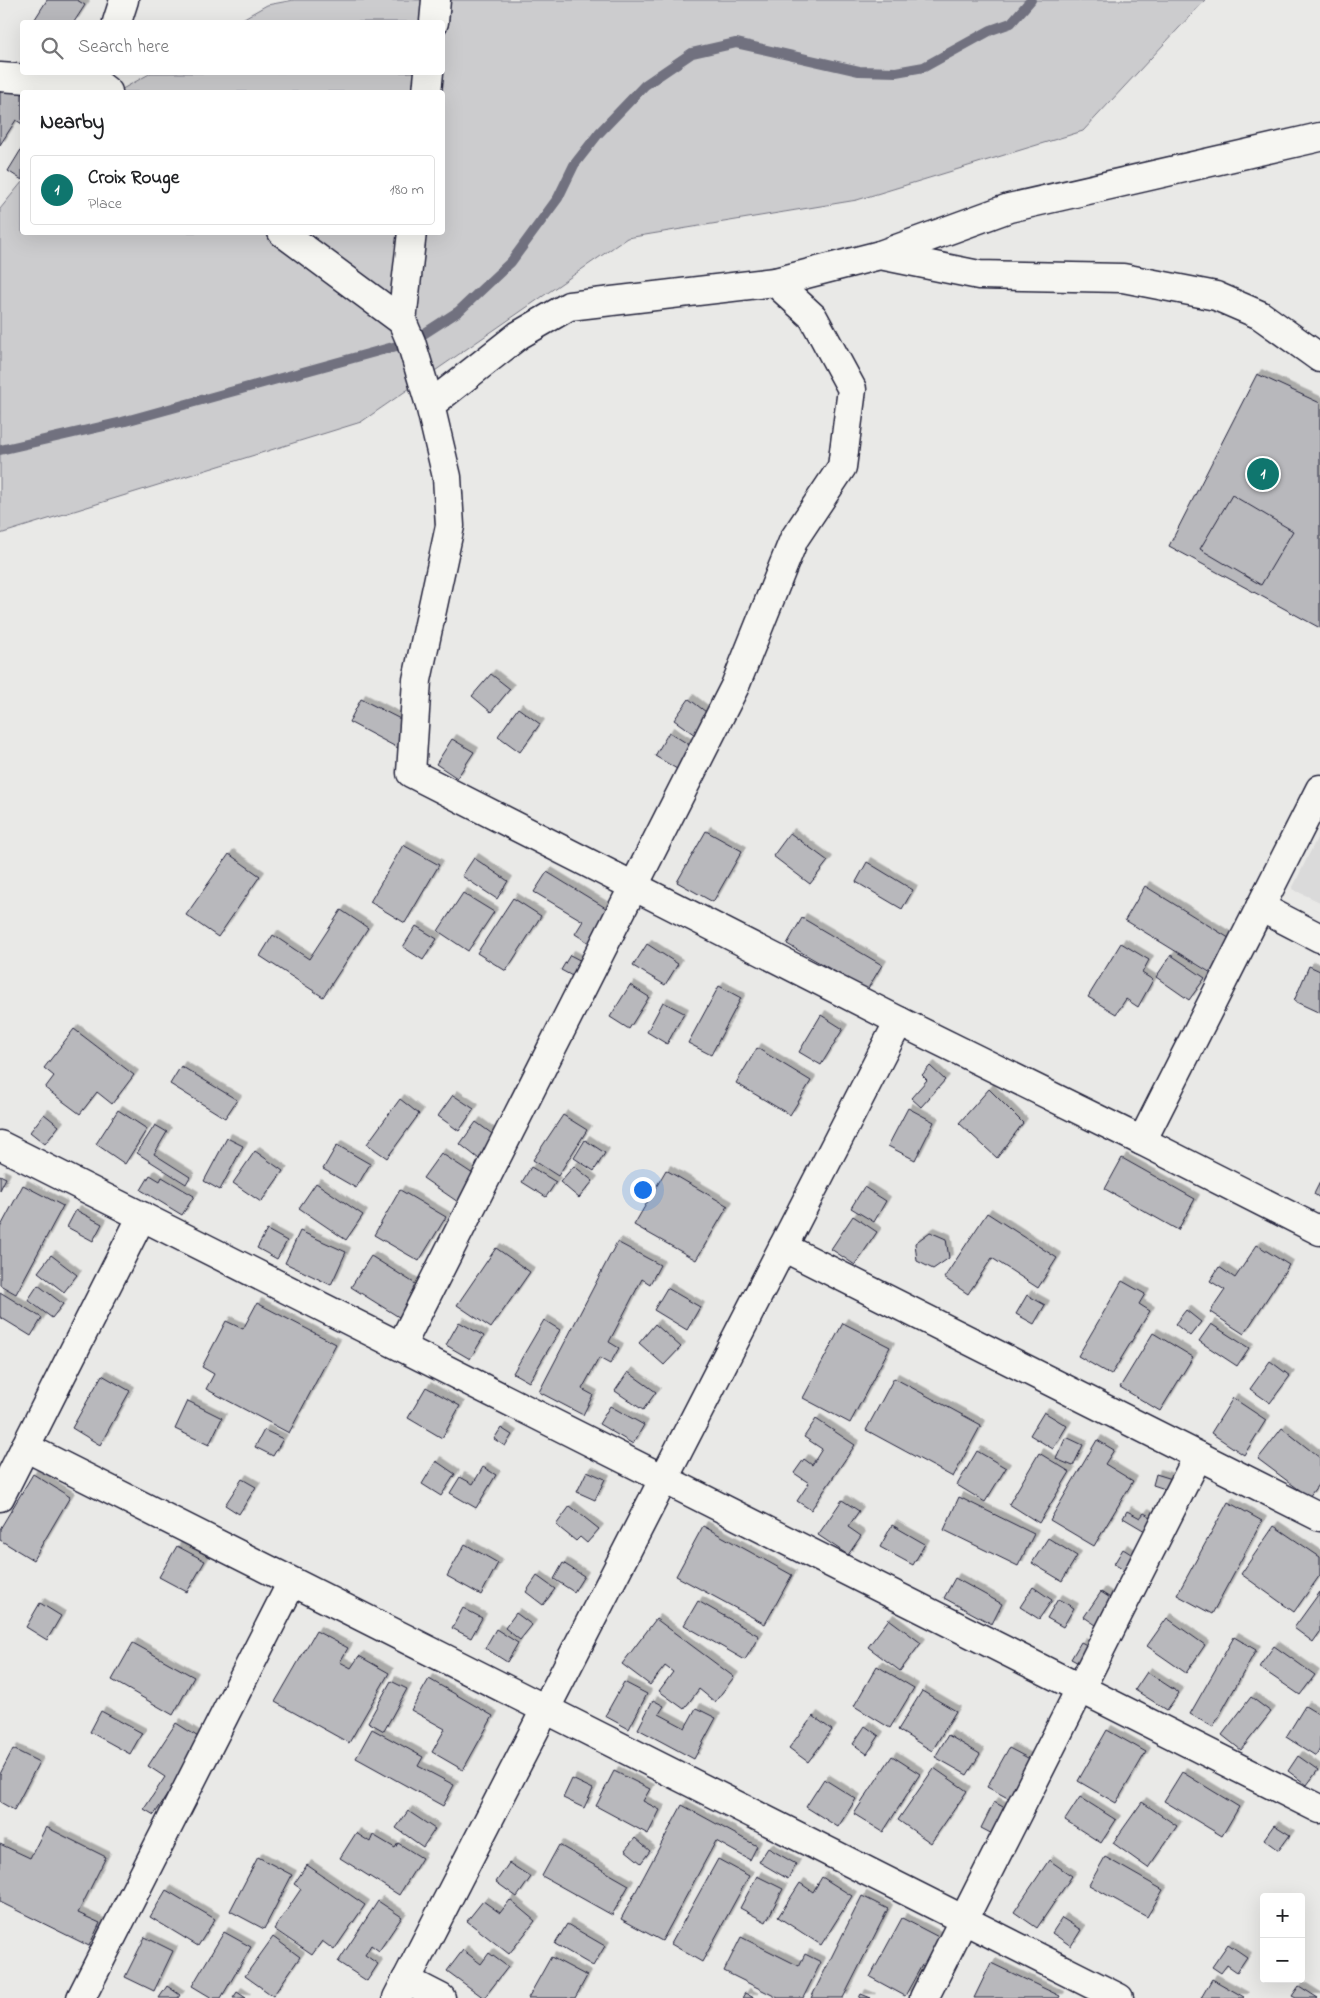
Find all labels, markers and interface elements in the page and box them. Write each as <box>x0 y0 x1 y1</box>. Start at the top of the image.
search box <box>20 20 445 75</box>
icon: search <box>38 34 66 62</box>
text: Search here <box>78 34 169 61</box>
text: Nearby <box>40 108 104 138</box>
text: Croix Rouge <box>88 165 179 192</box>
text: 1 <box>54 178 60 202</box>
text: 180 m <box>390 178 424 202</box>
text: Place <box>88 192 122 216</box>
pin: 1 <box>1247 455 1279 493</box>
your location <box>630 1177 656 1203</box>
map controls <box>1260 1893 1305 1983</box>
button: + <box>1260 1893 1305 1938</box>
button: − <box>1260 1938 1305 1983</box>

